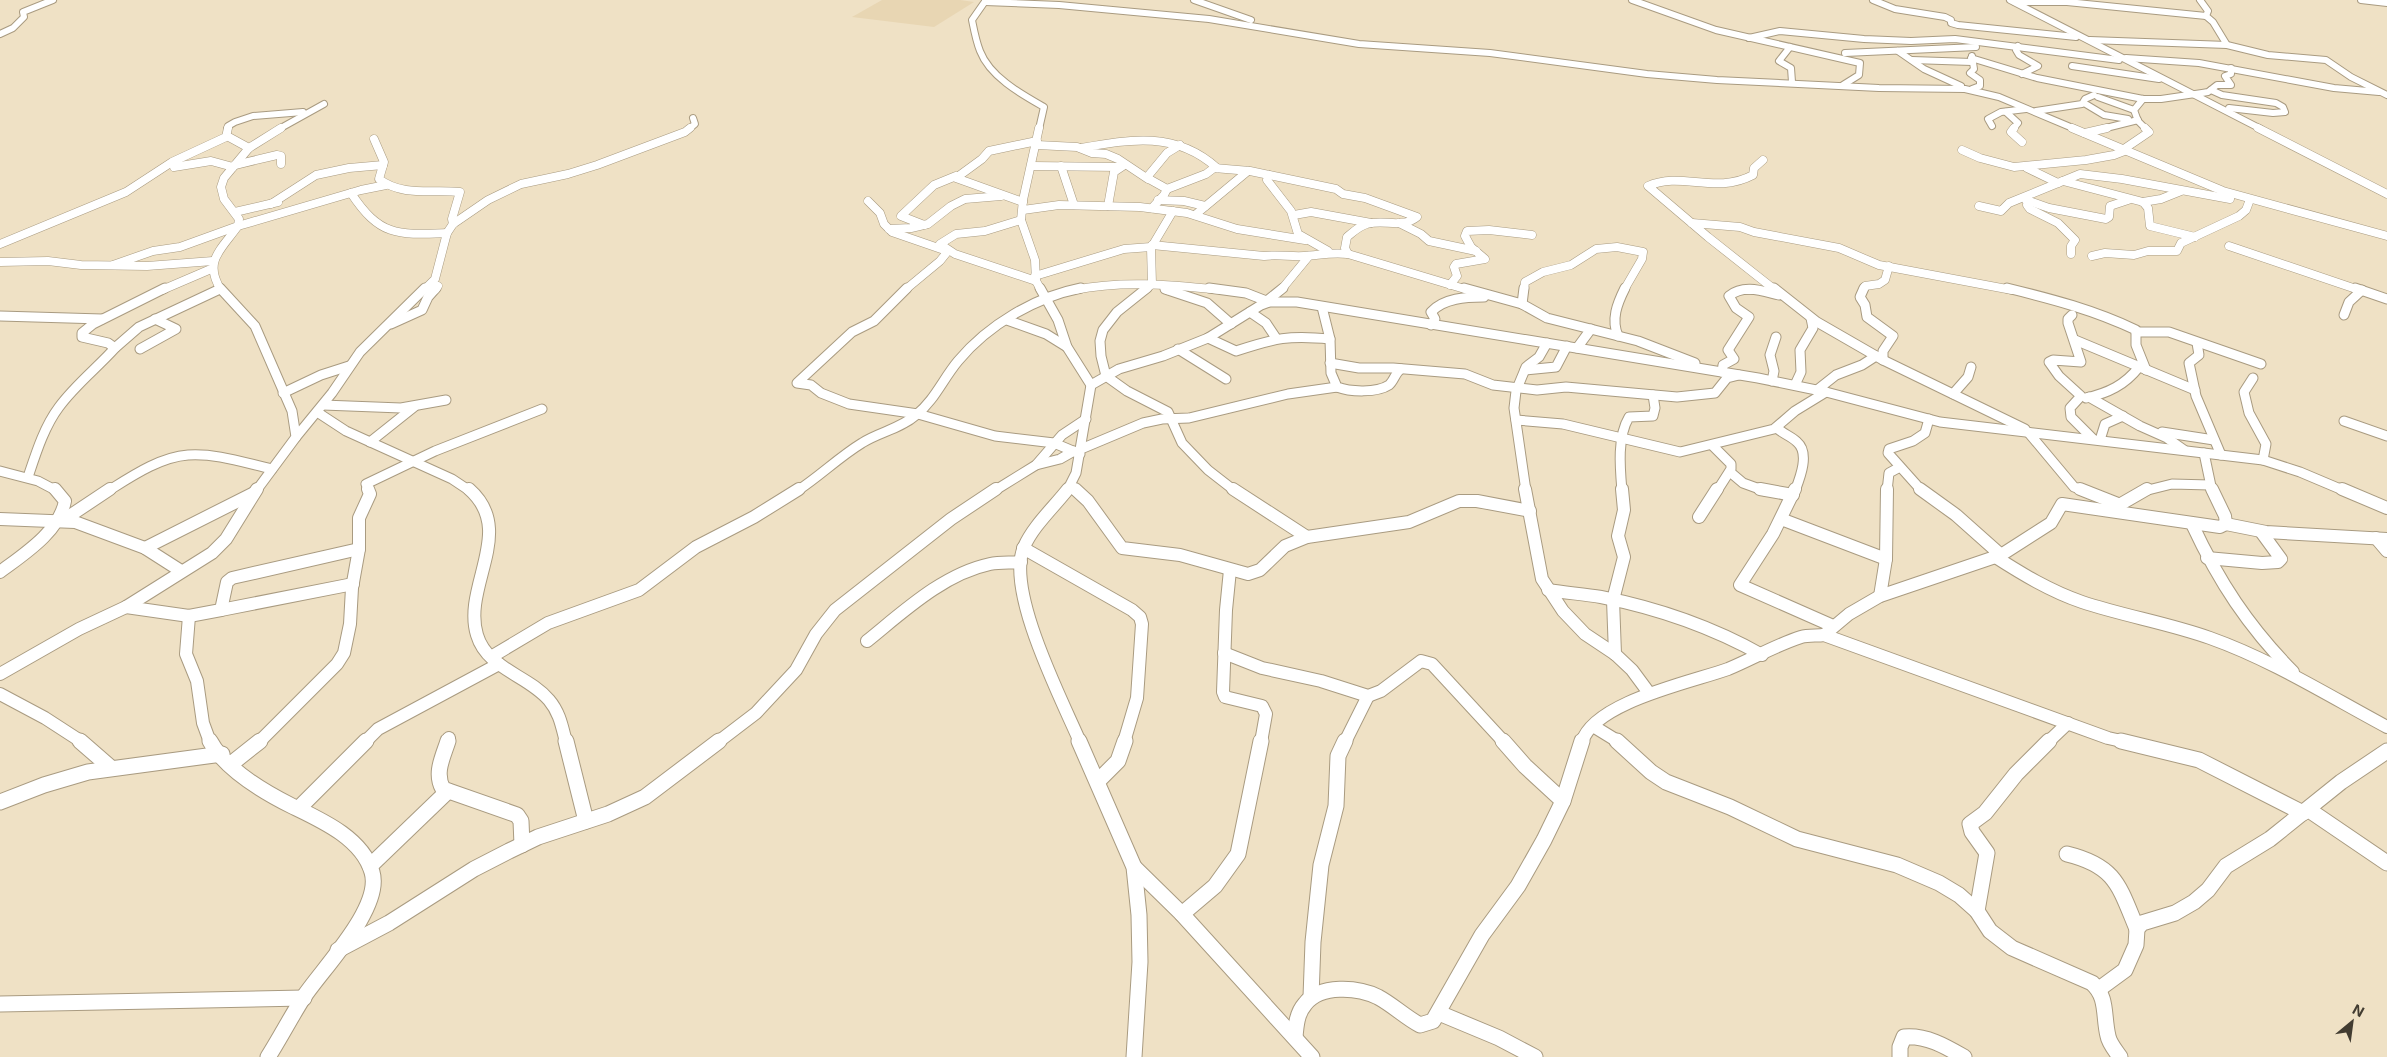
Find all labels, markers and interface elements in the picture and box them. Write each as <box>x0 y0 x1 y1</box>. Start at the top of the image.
north arrow <box>2327 997 2377 1047</box>
text: N <box>2350 1000 2367 1020</box>

